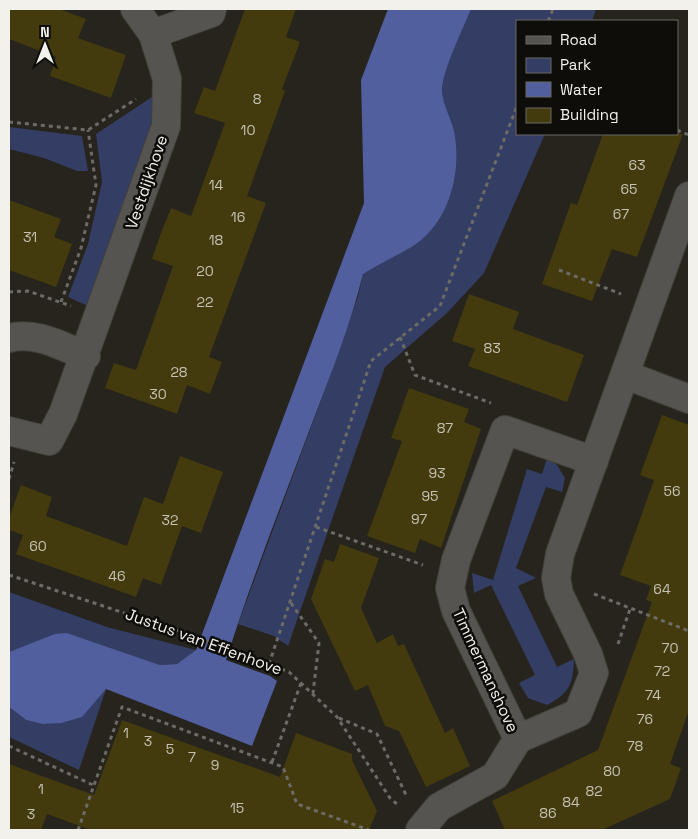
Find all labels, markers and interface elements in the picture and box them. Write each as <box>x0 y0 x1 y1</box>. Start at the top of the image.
north arrow <box>20 20 70 70</box>
legend <box>516 20 678 135</box>
text: N <box>40 23 50 41</box>
text: Road <box>560 30 597 49</box>
text: Park <box>560 55 591 74</box>
text: Water <box>560 80 603 99</box>
house number: 8 <box>253 90 262 108</box>
text: Building <box>560 105 619 124</box>
house number: 10 <box>241 121 255 139</box>
street label: Vestdijkhove <box>121 132 172 232</box>
house number: 63 <box>628 156 646 174</box>
house number: 14 <box>209 176 224 194</box>
house number: 65 <box>621 180 637 198</box>
house number: 67 <box>613 205 629 223</box>
house number: 16 <box>231 208 245 226</box>
house number: 31 <box>23 228 37 246</box>
house number: 18 <box>209 231 224 249</box>
house number: 20 <box>196 262 214 280</box>
house number: 22 <box>197 293 213 311</box>
house number: 83 <box>483 339 501 357</box>
house number: 28 <box>170 363 188 381</box>
house number: 30 <box>149 385 167 403</box>
house number: 87 <box>437 419 453 437</box>
house number: 93 <box>428 464 446 482</box>
house number: 56 <box>664 482 680 500</box>
house number: 95 <box>422 487 438 505</box>
house number: 97 <box>411 510 427 528</box>
house number: 32 <box>162 511 178 529</box>
house number: 60 <box>29 537 47 555</box>
house number: 46 <box>108 567 126 585</box>
house number: 64 <box>653 580 671 598</box>
street label: Justus van Effenhove <box>122 603 285 680</box>
street label: Timmermanshove <box>448 605 523 736</box>
house number: 70 <box>662 639 678 657</box>
house number: 72 <box>654 662 670 680</box>
house number: 74 <box>645 686 661 704</box>
house number: 76 <box>637 710 653 728</box>
house number: 1 <box>123 724 129 742</box>
house number: 3 <box>144 732 152 750</box>
house number: 78 <box>627 737 644 755</box>
house number: 5 <box>166 740 174 758</box>
house number: 7 <box>188 748 196 766</box>
house number: 9 <box>211 756 219 774</box>
house number: 80 <box>603 762 621 780</box>
house number: 1 <box>38 780 44 798</box>
house number: 82 <box>585 782 603 800</box>
house number: 84 <box>562 793 580 811</box>
house number: 15 <box>230 799 244 817</box>
house number: 86 <box>539 804 557 822</box>
house number: 3 <box>27 805 35 823</box>

